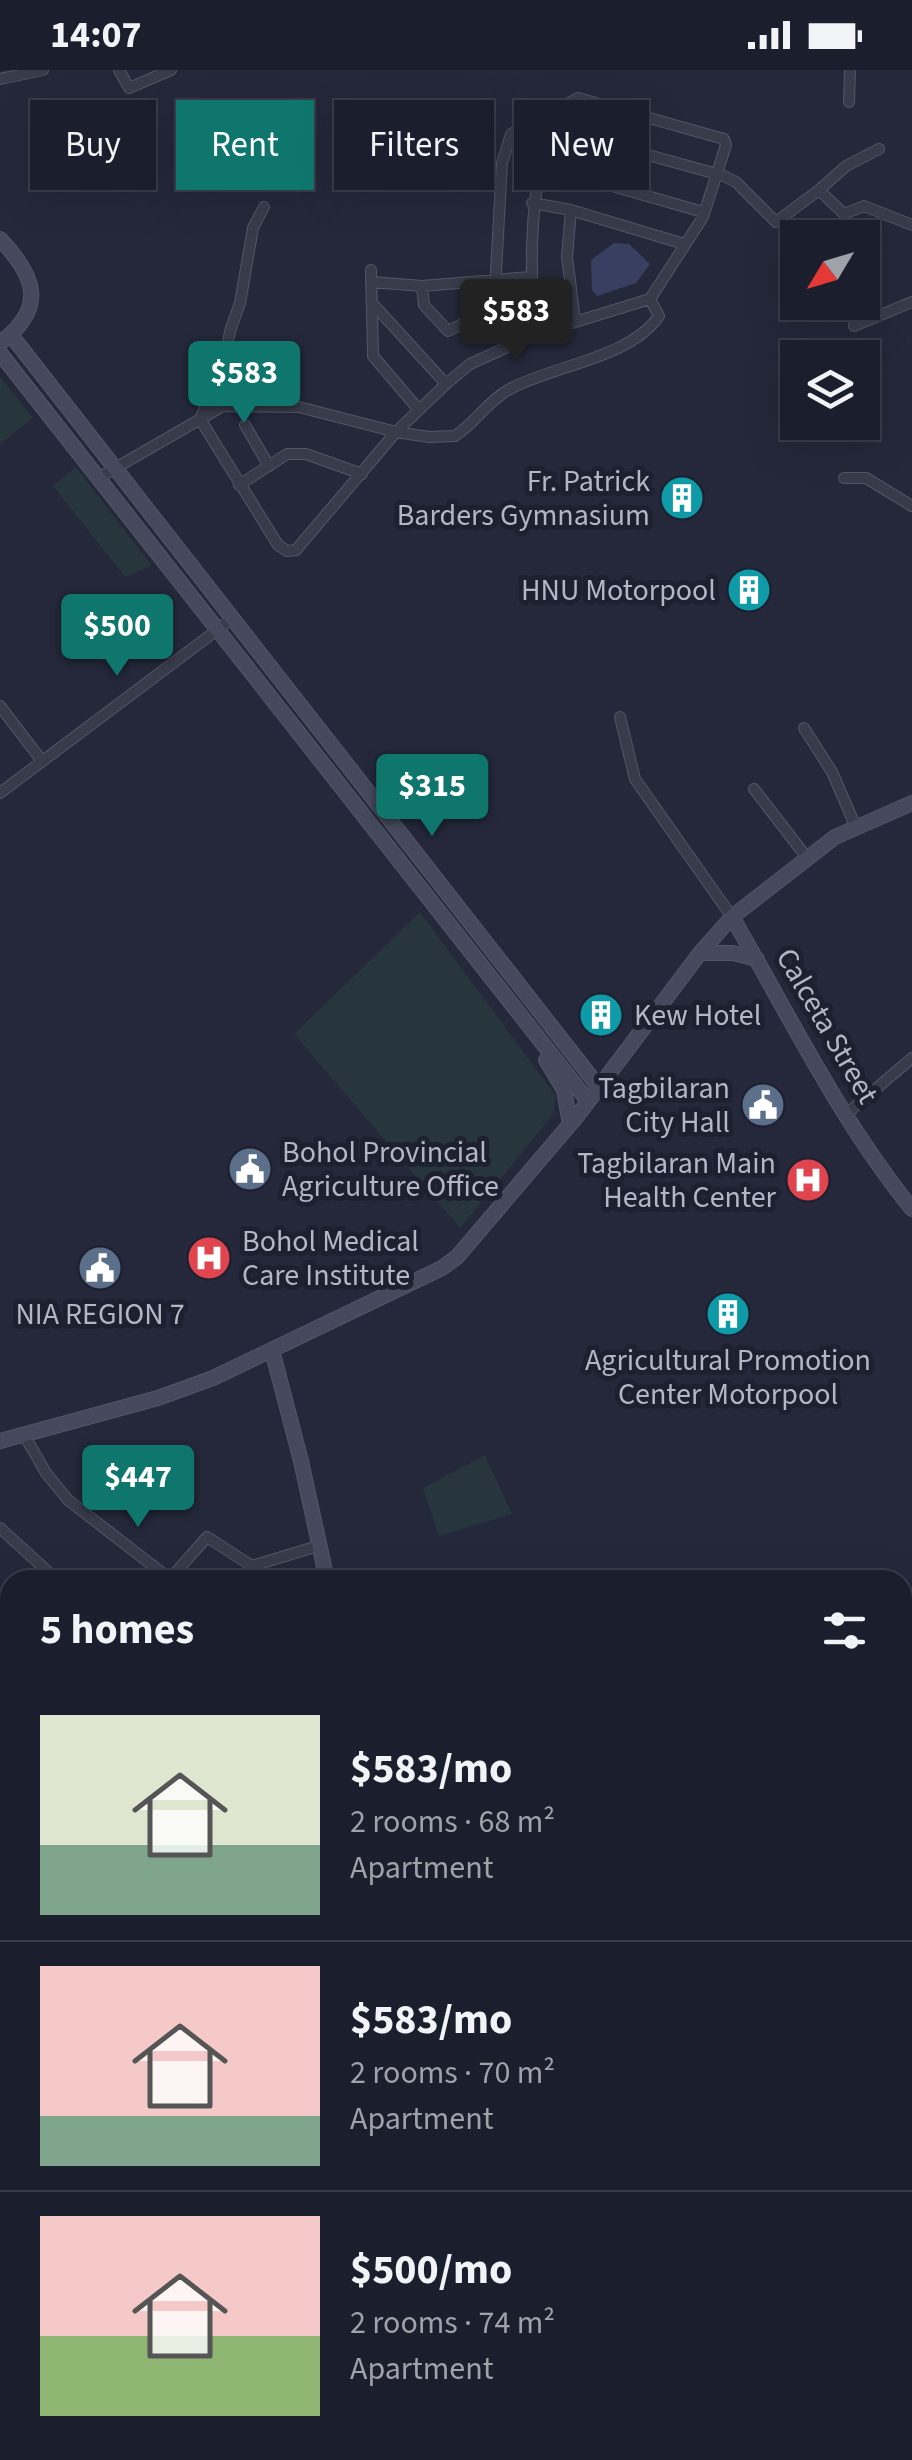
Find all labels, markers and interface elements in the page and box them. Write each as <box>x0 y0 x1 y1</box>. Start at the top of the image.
text: 14:07 <box>50 8 142 62</box>
chip: Buy <box>30 100 156 190</box>
chip: Rent <box>176 100 314 190</box>
chip: Filters <box>334 100 494 190</box>
chip: New <box>514 100 649 190</box>
north arrow <box>780 220 880 320</box>
map controls <box>780 220 880 440</box>
pin: $583 <box>457 279 575 364</box>
text: $583 <box>482 288 550 334</box>
button: layers <box>780 340 880 440</box>
pin: $583 <box>185 341 303 426</box>
text: $583 <box>210 350 278 396</box>
place label: Fr. Patrick Barders Gymnasium <box>397 460 650 537</box>
building icon: Fr. Patrick Barders Gymnasium <box>659 475 705 521</box>
building icon: HNU Motorpool <box>726 567 772 613</box>
place label: HNU Motorpool <box>521 569 716 612</box>
pin: $500 <box>58 594 176 679</box>
text: $500 <box>83 603 151 649</box>
pin: $315 <box>373 754 491 839</box>
text: $315 <box>398 763 466 809</box>
street label: Calceta Street <box>765 940 889 1112</box>
building icon: Kew Hotel <box>578 992 624 1038</box>
place label: Kew Hotel <box>634 994 761 1037</box>
place label: Tagbilaran City Hall <box>598 1067 730 1144</box>
public building icon: Tagbilaran City Hall <box>740 1082 786 1128</box>
place label: Bohol Provincial Agriculture Office <box>282 1131 499 1208</box>
place label: Tagbilaran Main Health Center <box>577 1142 777 1219</box>
public building icon: Bohol Provincial Agriculture Office <box>227 1146 273 1192</box>
hospital icon: Tagbilaran Main Health Center <box>785 1157 831 1203</box>
place label: Bohol Medical Care Institute <box>242 1220 419 1297</box>
hospital icon: Bohol Medical Care Institute <box>186 1235 232 1281</box>
public building icon: NIA REGION 7 <box>77 1245 123 1291</box>
building icon: Agricultural Promotion Center Motorpool <box>705 1291 751 1337</box>
place label: NIA REGION 7 <box>15 1293 185 1336</box>
place label: Agricultural Promotion Center Motorpool <box>585 1339 871 1416</box>
pin: $447 <box>79 1445 197 1530</box>
text: $447 <box>104 1454 172 1500</box>
text: 5 homes <box>40 1600 194 1660</box>
icon: filters <box>817 1603 872 1658</box>
text: $583/mo <box>350 1739 512 1799</box>
icon: home <box>120 1755 240 1875</box>
text: 2 rooms · 68 m² <box>350 1799 555 1845</box>
text: Apartment <box>350 1845 493 1891</box>
text: $583/mo <box>350 1990 512 2050</box>
icon: home <box>120 2006 240 2126</box>
text: 2 rooms · 70 m² <box>350 2050 555 2096</box>
text: Apartment <box>350 2096 493 2142</box>
text: $500/mo <box>350 2240 512 2300</box>
icon: home <box>120 2256 240 2376</box>
text: 2 rooms · 74 m² <box>350 2300 555 2346</box>
text: Apartment <box>350 2346 493 2392</box>

